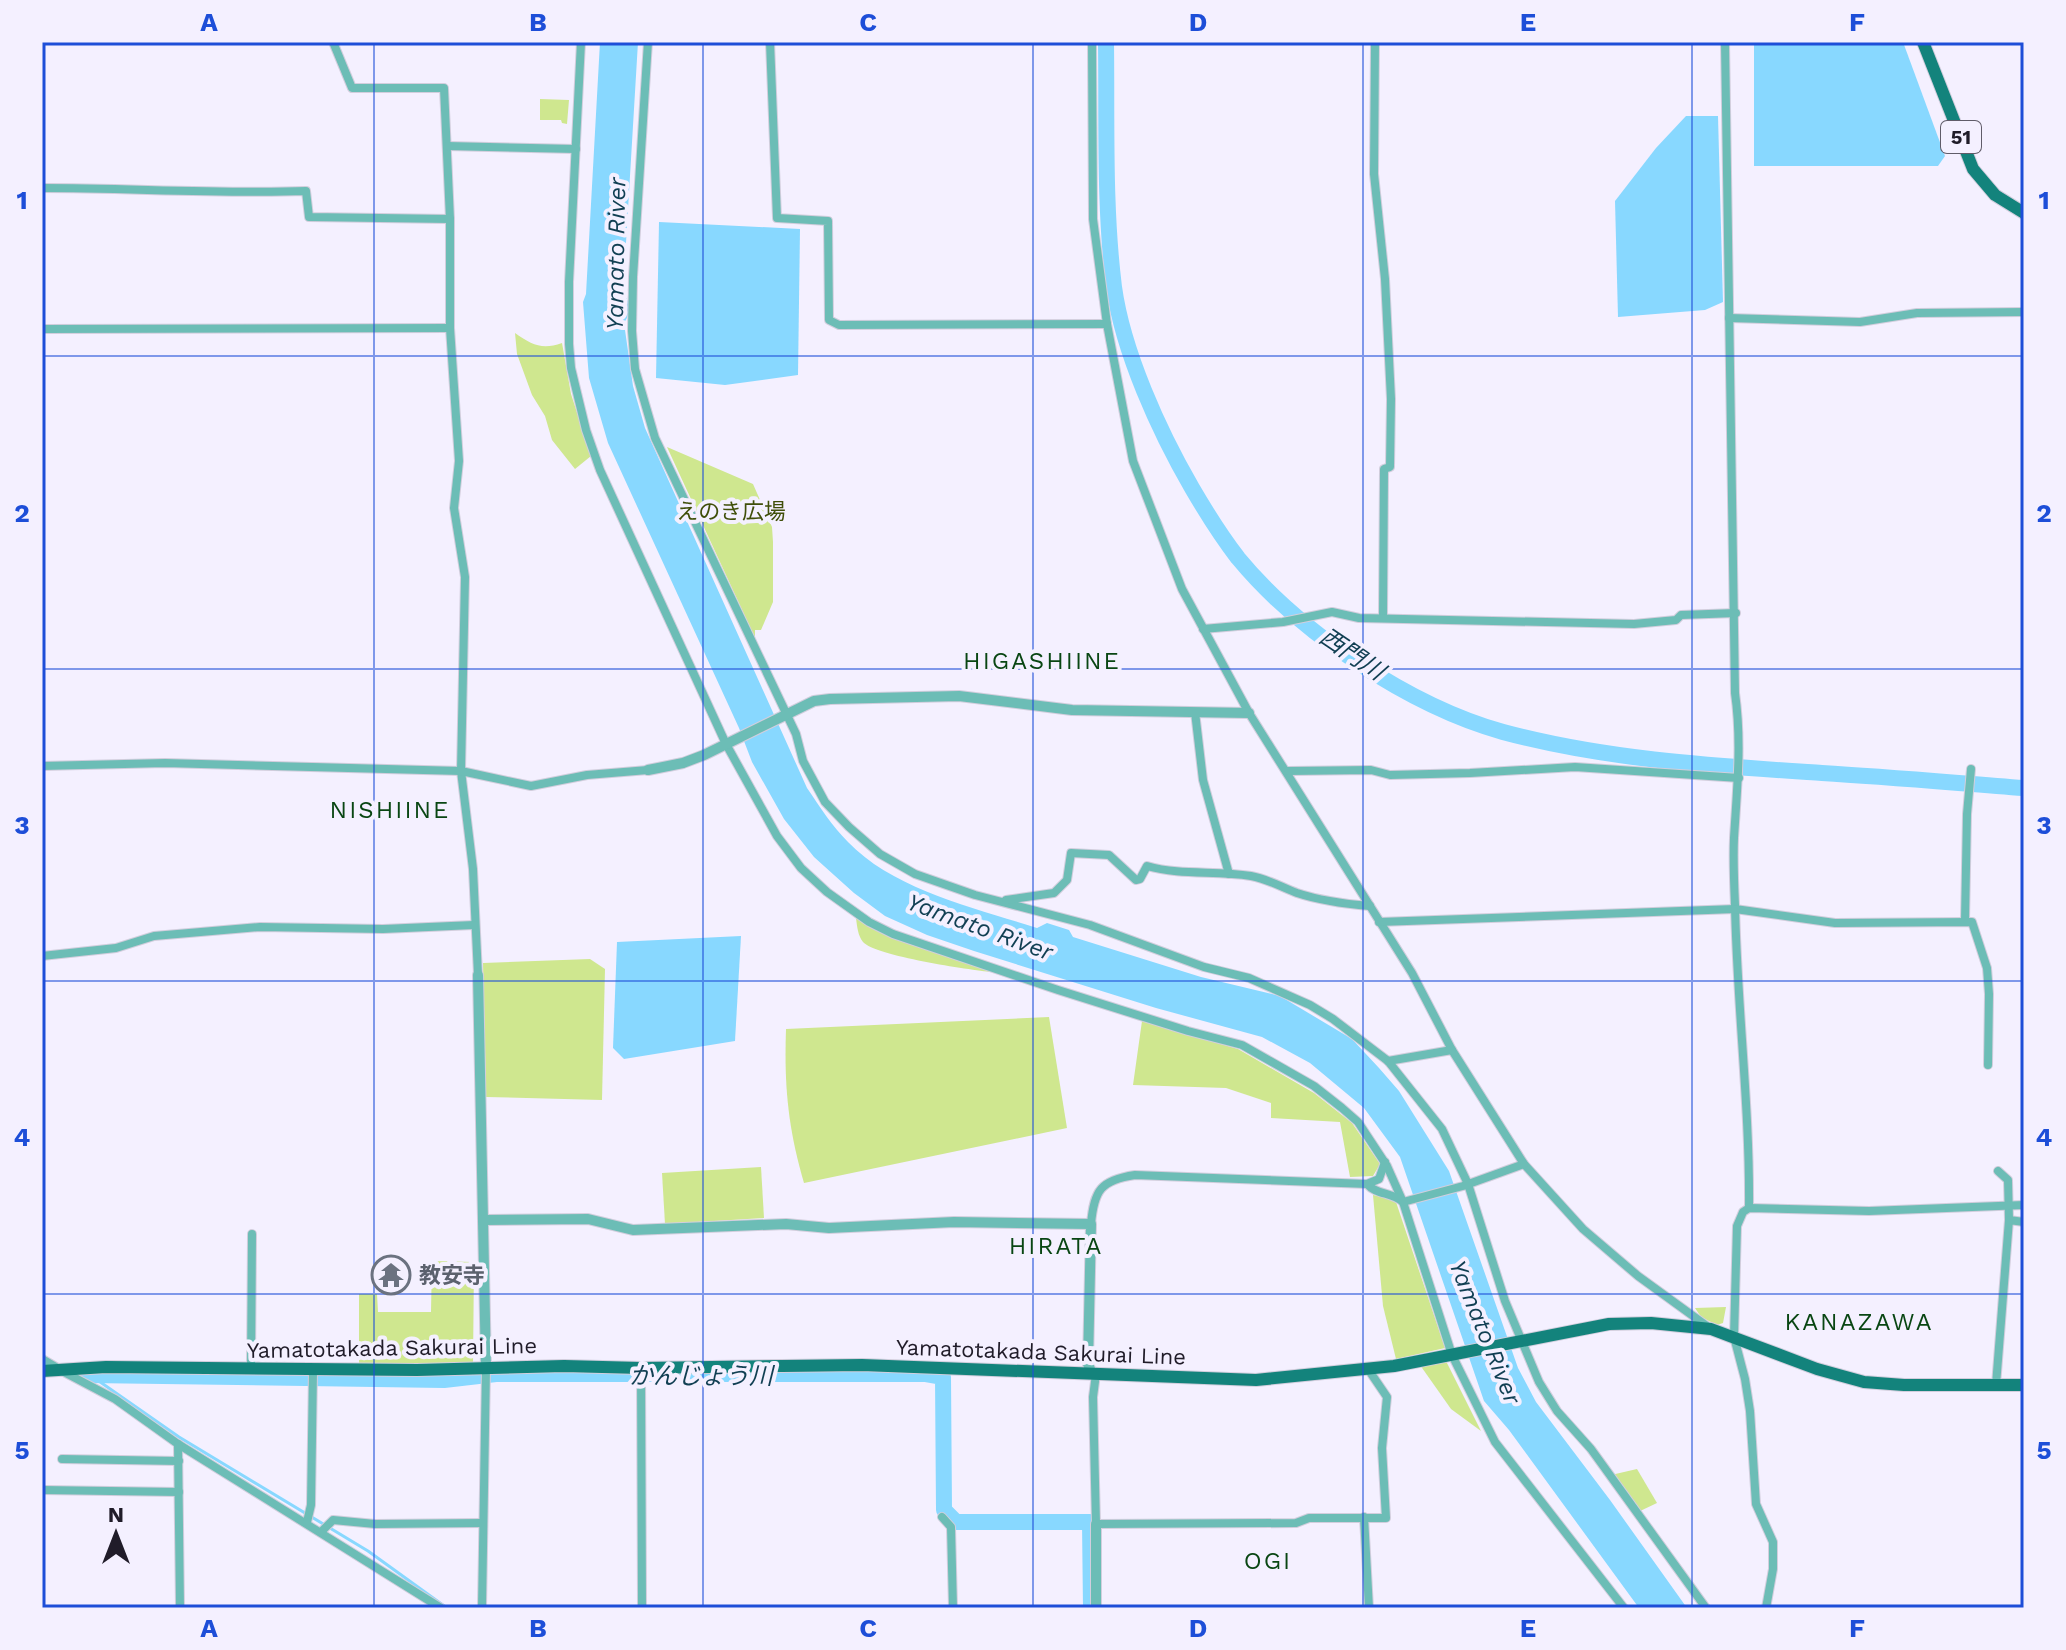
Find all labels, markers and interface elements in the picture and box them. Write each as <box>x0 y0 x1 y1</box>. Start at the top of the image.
text: A <box>200 7 218 37</box>
text: B <box>529 7 547 37</box>
text: C <box>859 7 877 37</box>
text: D <box>1189 7 1207 37</box>
text: E <box>1520 7 1536 37</box>
text: F <box>1849 7 1865 37</box>
road number: 51 <box>1941 121 1981 153</box>
water label: Yamato River <box>601 176 631 331</box>
text: 1 <box>16 185 28 215</box>
text: 1 <box>2038 185 2050 215</box>
text: 2 <box>14 498 30 528</box>
text: 2 <box>2036 498 2052 528</box>
park label: えのき広場 <box>676 499 786 524</box>
water label: 西門川 <box>1314 622 1392 687</box>
district label: HIGASHIINE <box>963 647 1121 675</box>
district label: NISHIINE <box>330 796 450 824</box>
text: 3 <box>14 810 30 840</box>
text: 3 <box>2036 810 2052 840</box>
water label: Yamato River <box>903 888 1058 967</box>
text: 4 <box>14 1122 31 1152</box>
text: 4 <box>2036 1122 2053 1152</box>
district label: HIRATA <box>1009 1232 1103 1260</box>
temple icon: 教安寺 <box>370 1254 412 1296</box>
water label: Yamato River <box>1443 1256 1527 1410</box>
place label: 教安寺 <box>419 1263 485 1288</box>
district label: KANAZAWA <box>1785 1308 1933 1336</box>
street label: Yamatotakada Sakurai Line <box>247 1333 537 1363</box>
street label: Yamatotakada Sakurai Line <box>896 1334 1186 1370</box>
water label: かんじょう川 <box>629 1362 776 1390</box>
text: 5 <box>14 1435 30 1465</box>
text: 5 <box>2036 1435 2052 1465</box>
north arrow <box>76 1494 156 1574</box>
text: N <box>108 1502 124 1527</box>
district label: OGI <box>1244 1547 1292 1575</box>
text: A <box>200 1613 218 1643</box>
text: B <box>529 1613 547 1643</box>
text: C <box>859 1613 877 1643</box>
text: D <box>1189 1613 1207 1643</box>
text: E <box>1520 1613 1536 1643</box>
text: F <box>1849 1613 1865 1643</box>

